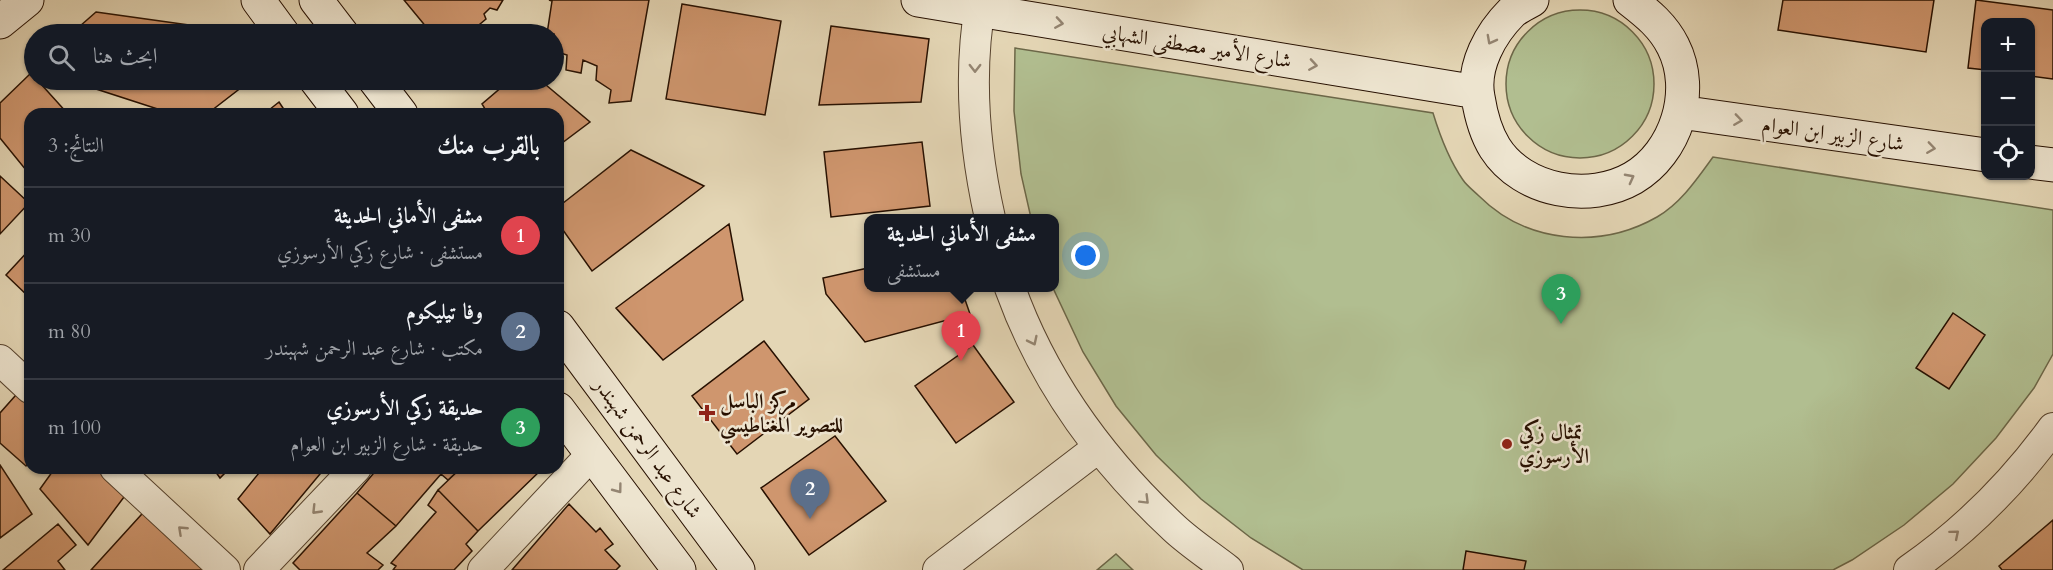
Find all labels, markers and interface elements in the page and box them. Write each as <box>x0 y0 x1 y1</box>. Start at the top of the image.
one-way arrow <box>1053 16 1063 29</box>
street label: شارع الأمير مصطفى الشهابي <box>1100 16 1294 79</box>
map controls <box>1981 18 2035 180</box>
button: + <box>1981 18 2035 72</box>
search box <box>24 24 564 90</box>
one-way arrow <box>1487 34 1498 44</box>
icon: search <box>45 41 78 74</box>
text: ابحث هنا <box>93 41 158 71</box>
one-way arrow <box>1308 58 1318 71</box>
one-way arrow <box>969 63 981 72</box>
button: − <box>1981 72 2035 126</box>
street label: شارع الزبير ابن العوام <box>1760 110 1906 162</box>
one-way arrow <box>1734 114 1743 126</box>
button: locate <box>1981 126 2035 180</box>
text: بالقرب منك <box>437 128 540 163</box>
text: النتائج: 3 <box>48 132 104 159</box>
one-way arrow <box>1927 141 1936 153</box>
one-way arrow <box>1624 174 1634 185</box>
text: مشفى الأماني الحديثة <box>334 201 483 231</box>
popup <box>864 214 1059 292</box>
text: مشفى الأماني الحديثة <box>887 219 1036 249</box>
text: 30 m <box>48 222 91 249</box>
text: 1 <box>515 222 526 249</box>
text: مستشفى · شارع زكي الأرسوزي <box>277 239 483 266</box>
your location <box>1071 241 1100 270</box>
text: مستشفى <box>887 257 940 284</box>
pin: 3 <box>1542 274 1580 324</box>
text: وفا تيليكوم <box>406 297 483 327</box>
pin: 1 <box>942 312 980 361</box>
text: 80 m <box>48 318 91 345</box>
text: 2 <box>515 318 526 345</box>
text: مكتب · شارع عبد الرحمن شهبندر <box>266 335 483 362</box>
one-way arrow <box>1026 335 1038 346</box>
street label: شارع عبد الرحمن شهبندر <box>583 370 708 526</box>
place label: مركز الباسل للتصوير المغناطيسي <box>720 387 843 445</box>
text: حديقة زكي الأرسوزي <box>326 393 483 423</box>
marker: مركز الباسل للتصوير المغناطيسي <box>698 404 716 422</box>
text: 100 m <box>48 414 101 441</box>
text: 3 <box>515 414 526 441</box>
place label: تمثال زكي الأرسوزي <box>1518 418 1589 473</box>
text: حديقة · شارع الزبير ابن العوام <box>290 431 483 458</box>
marker: تمثال زكي الأرسوزي <box>1500 437 1514 451</box>
pin: 2 <box>790 470 830 519</box>
one-way arrow <box>611 483 622 494</box>
one-way arrow <box>1138 492 1149 503</box>
one-way arrow <box>312 504 323 514</box>
one-way arrow <box>178 526 188 537</box>
one-way arrow <box>1948 530 1959 541</box>

